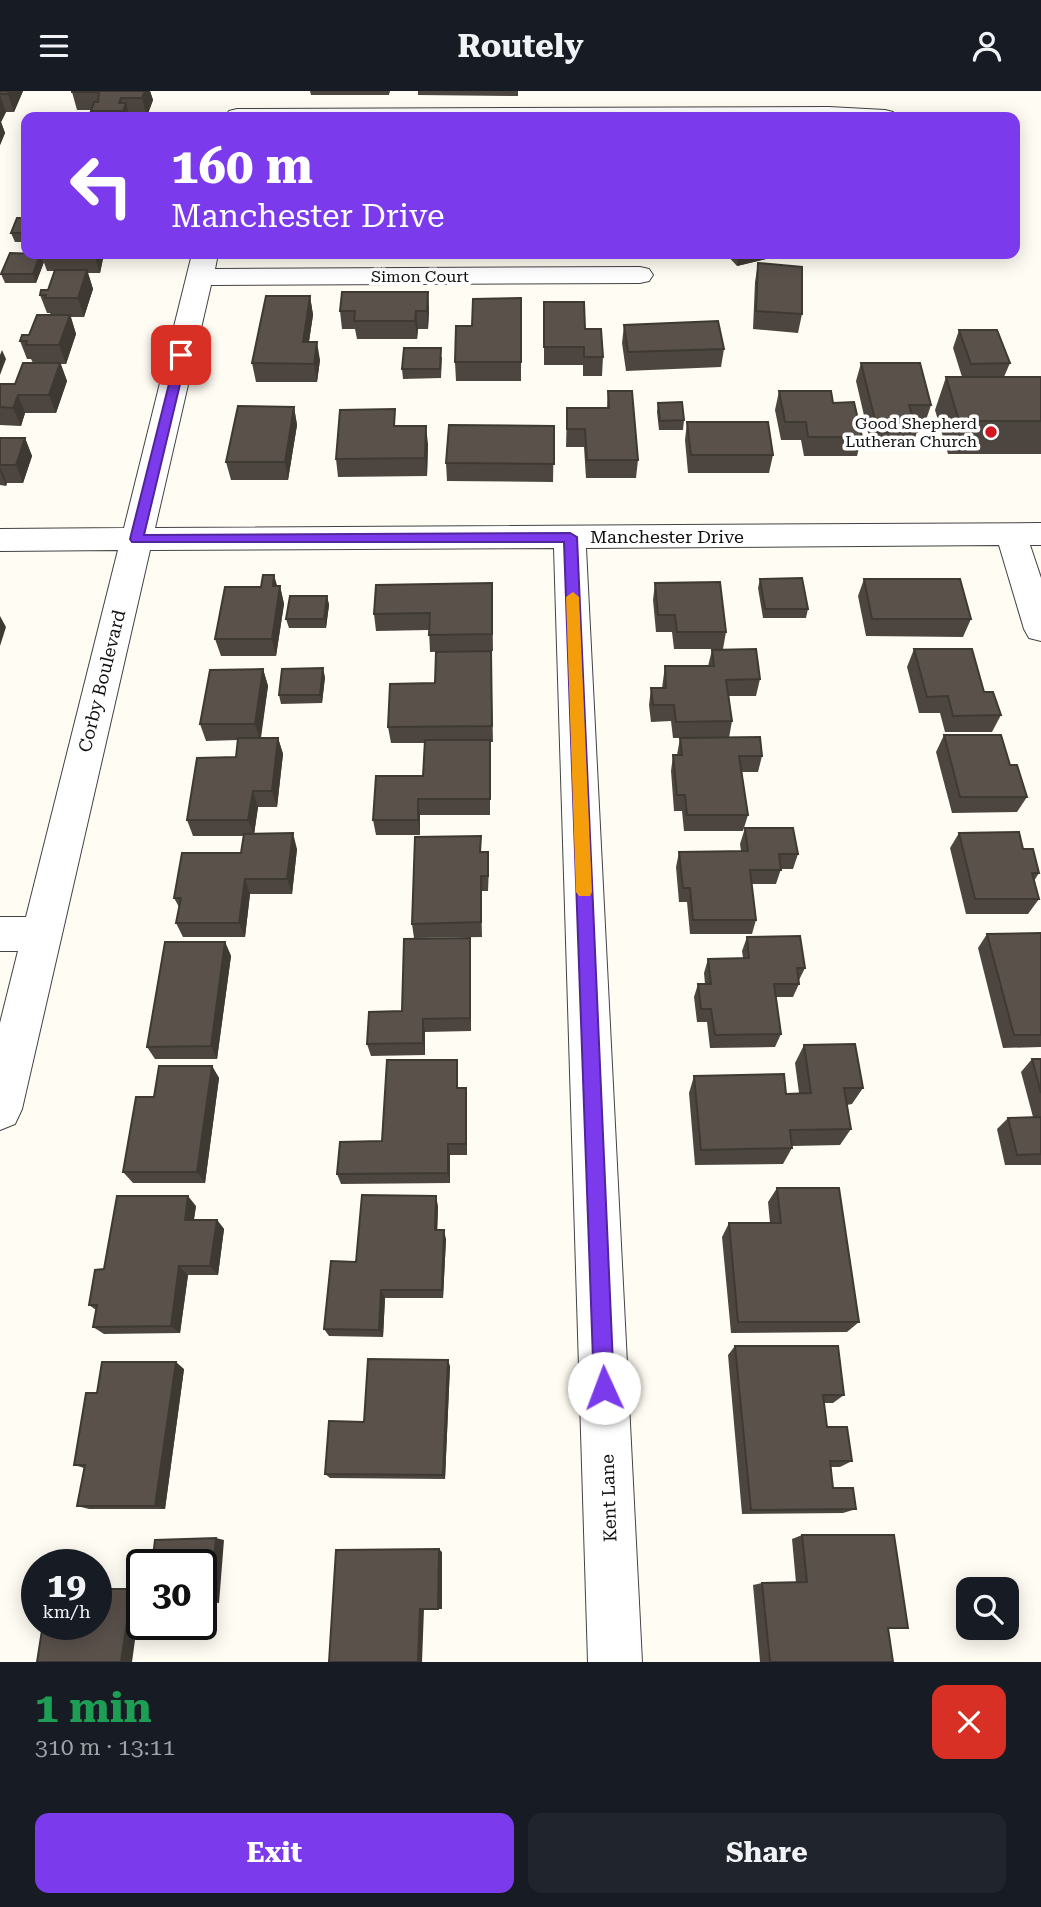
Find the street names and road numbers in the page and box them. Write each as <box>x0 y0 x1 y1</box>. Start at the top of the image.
street label: Simon Court <box>371 267 469 286</box>
street label: Manchester Drive <box>590 526 744 547</box>
street label: Corby Boulevard <box>74 607 129 754</box>
street label: Kent Lane <box>596 1454 621 1542</box>

